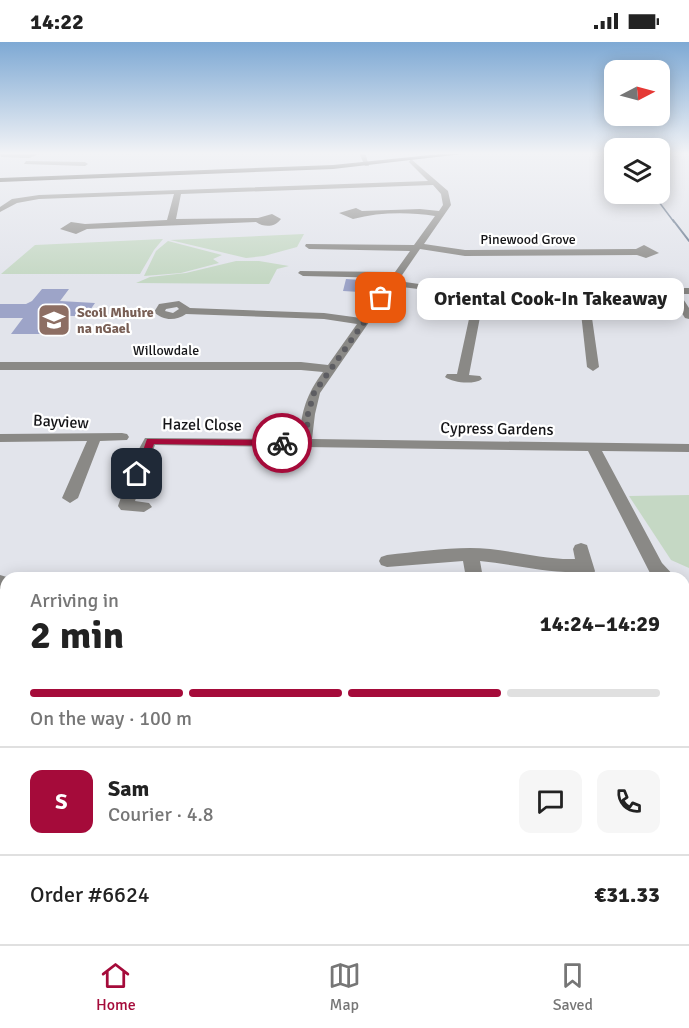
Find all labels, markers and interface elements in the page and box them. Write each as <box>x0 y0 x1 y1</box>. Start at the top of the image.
text: 14:22 <box>30 8 84 35</box>
north arrow <box>604 60 670 126</box>
map controls <box>604 60 670 204</box>
button: layers <box>604 138 670 204</box>
street label: Pinewood Grove <box>480 231 576 248</box>
pin <box>355 272 406 323</box>
callout: Oriental Cook-In Takeaway <box>417 277 684 319</box>
icon: bag <box>364 281 397 314</box>
text: Oriental Cook-In Takeaway <box>434 286 667 311</box>
school or university icon: Scoil Mhuire na nGael <box>36 302 72 338</box>
place label: Scoil Mhuire na nGael <box>77 304 154 337</box>
street label: Willowdale <box>133 342 199 359</box>
street label: Bayview <box>33 411 90 433</box>
courier <box>252 413 312 473</box>
street label: Hazel Close <box>162 414 242 436</box>
street label: Cypress Gardens <box>440 418 554 440</box>
icon: bike <box>266 427 299 460</box>
pin <box>111 448 162 499</box>
icon: home <box>120 457 153 490</box>
text: Arriving in <box>30 588 119 613</box>
text: 14:24–14:29 <box>540 610 660 637</box>
text: 2 min <box>30 611 124 659</box>
text: On the way · 100 m <box>30 706 192 731</box>
button: chat <box>519 770 582 833</box>
button: phone <box>597 770 660 833</box>
text: Sam <box>108 775 149 802</box>
text: S <box>55 788 68 815</box>
text: Courier · 4.8 <box>108 802 214 827</box>
text: Order #6624 <box>30 881 150 908</box>
text: €31.33 <box>594 881 660 908</box>
tab: Home <box>96 959 136 1015</box>
tab: Map <box>328 959 361 1015</box>
tab: Saved <box>553 959 593 1015</box>

